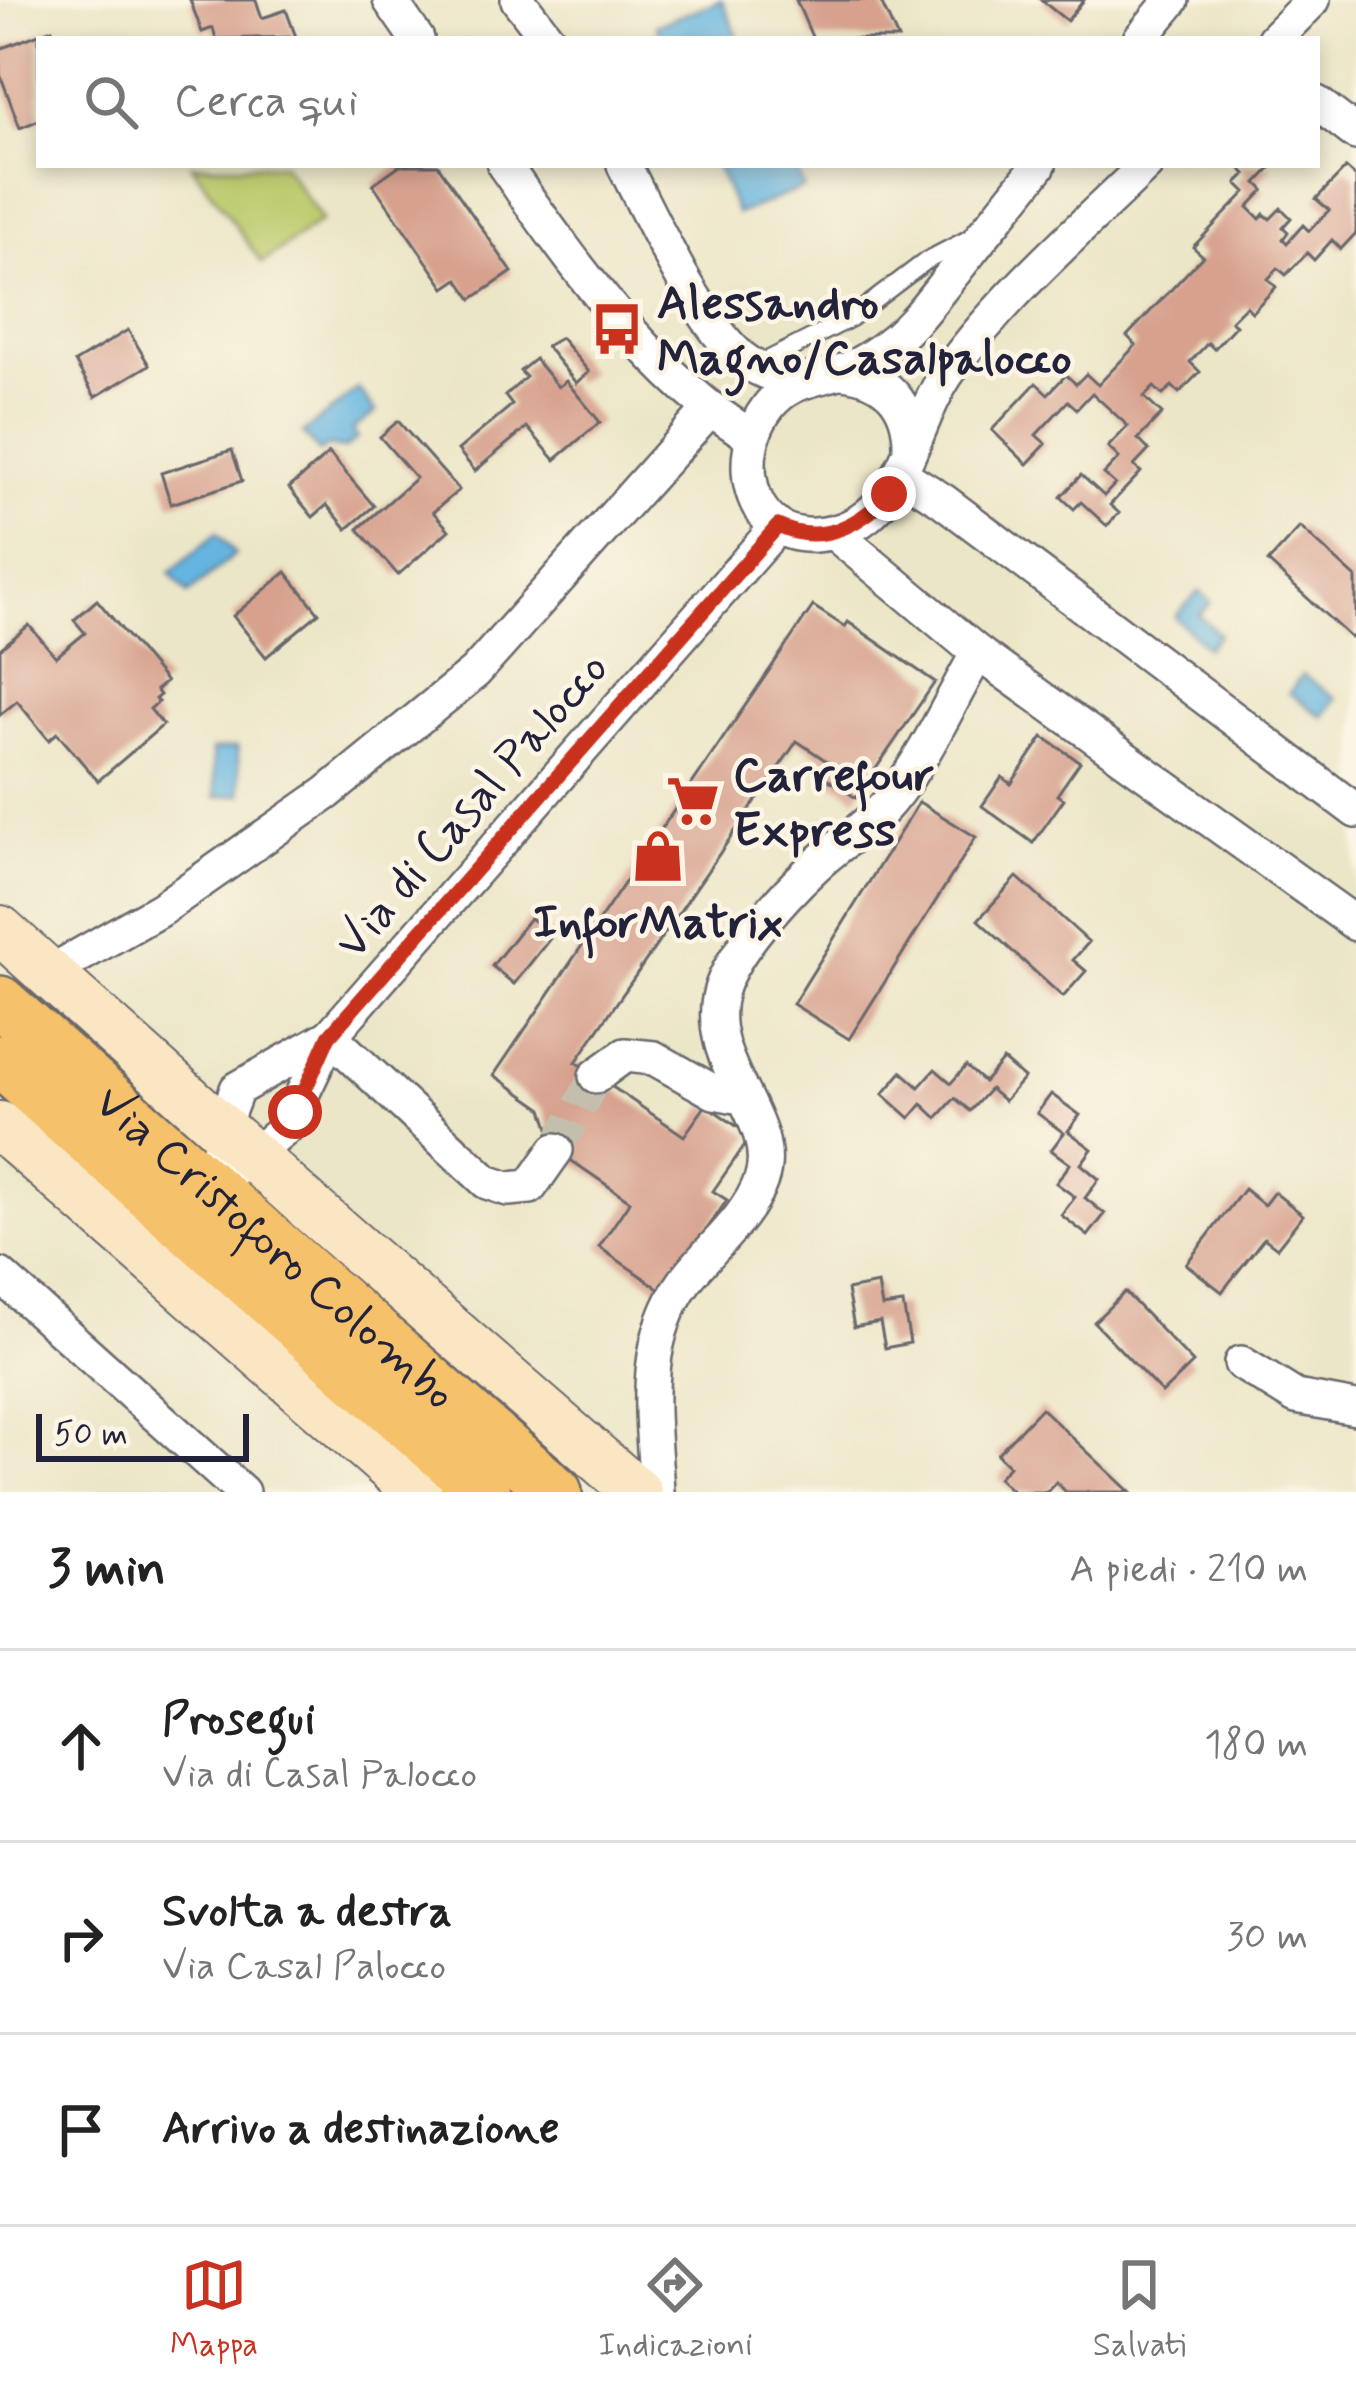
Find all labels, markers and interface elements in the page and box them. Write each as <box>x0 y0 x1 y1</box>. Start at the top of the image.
search box <box>36 36 1320 168</box>
icon: search <box>78 69 144 135</box>
text: Cerca qui <box>174 73 358 132</box>
place label: Alessandro Magno/Casalpalocco <box>657 273 1072 397</box>
bus stop icon: Alessandro Magno/Casalpalocco <box>588 300 646 358</box>
route end <box>862 467 916 521</box>
street label: Via di Casal Palocco <box>322 639 624 973</box>
place label: Carrefour Express <box>733 745 934 863</box>
supermarket icon: Carrefour Express <box>664 772 722 830</box>
shop icon: InforMatrix <box>629 827 687 885</box>
place label: InforMatrix <box>533 892 783 959</box>
street label: Via Cristoforo Colombo <box>80 1072 469 1425</box>
route start <box>268 1085 322 1139</box>
scale bar <box>36 1408 249 1461</box>
text: 50 m <box>54 1413 128 1457</box>
text: 3 min <box>48 1537 166 1603</box>
text: A piedi · 210 m <box>1069 1545 1308 1596</box>
text: Prosegui <box>162 1691 315 1750</box>
icon: ahead <box>48 1713 114 1779</box>
text: 180 m <box>1204 1720 1308 1771</box>
text: Via di Casal Palocco <box>162 1750 477 1801</box>
text: Svolta a destra <box>162 1883 452 1942</box>
icon: right <box>48 1905 114 1971</box>
text: 30 m <box>1226 1912 1308 1963</box>
text: Via Casal Palocco <box>162 1942 446 1993</box>
icon: arrive <box>48 2097 114 2163</box>
text: Arrivo a destinazione <box>162 2100 560 2159</box>
tab: Mappa <box>170 2252 258 2368</box>
tab: Indicazioni <box>598 2252 753 2368</box>
tab: Salvati <box>1093 2252 1186 2368</box>

